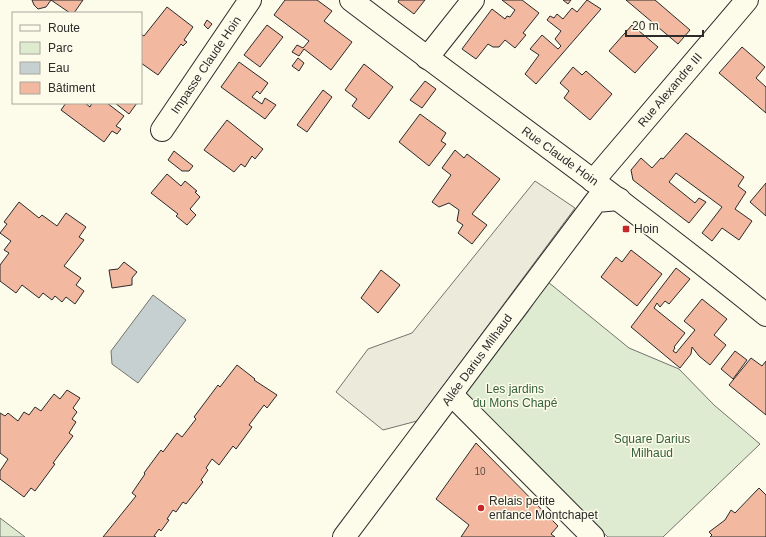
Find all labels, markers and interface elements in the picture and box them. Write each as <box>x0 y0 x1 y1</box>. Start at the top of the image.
legend <box>12 12 142 104</box>
scale bar <box>626 12 703 38</box>
street label: Impasse Claude Hoin <box>168 14 244 116</box>
text: 20 m <box>632 19 659 33</box>
text: Route <box>48 21 80 35</box>
text: Parc <box>48 41 73 55</box>
street label: Rue Alexandre III <box>635 50 705 130</box>
text: Eau <box>48 61 69 75</box>
text: Bâtiment <box>48 81 96 95</box>
street label: Rue Claude Hoin <box>519 123 601 189</box>
place label: Hoin <box>634 222 659 236</box>
marker: Hoin <box>621 224 631 234</box>
street label: Allée Darius Milhaud <box>439 311 515 409</box>
park label: Les jardins du Mons Chapé <box>473 382 558 410</box>
park label: Square Darius Milhaud <box>614 432 690 460</box>
house number: 10 <box>474 466 486 477</box>
place label: Relais petite enfance Montchapet <box>489 494 598 522</box>
marker: Relais petite enfance Montchapet <box>476 503 486 513</box>

